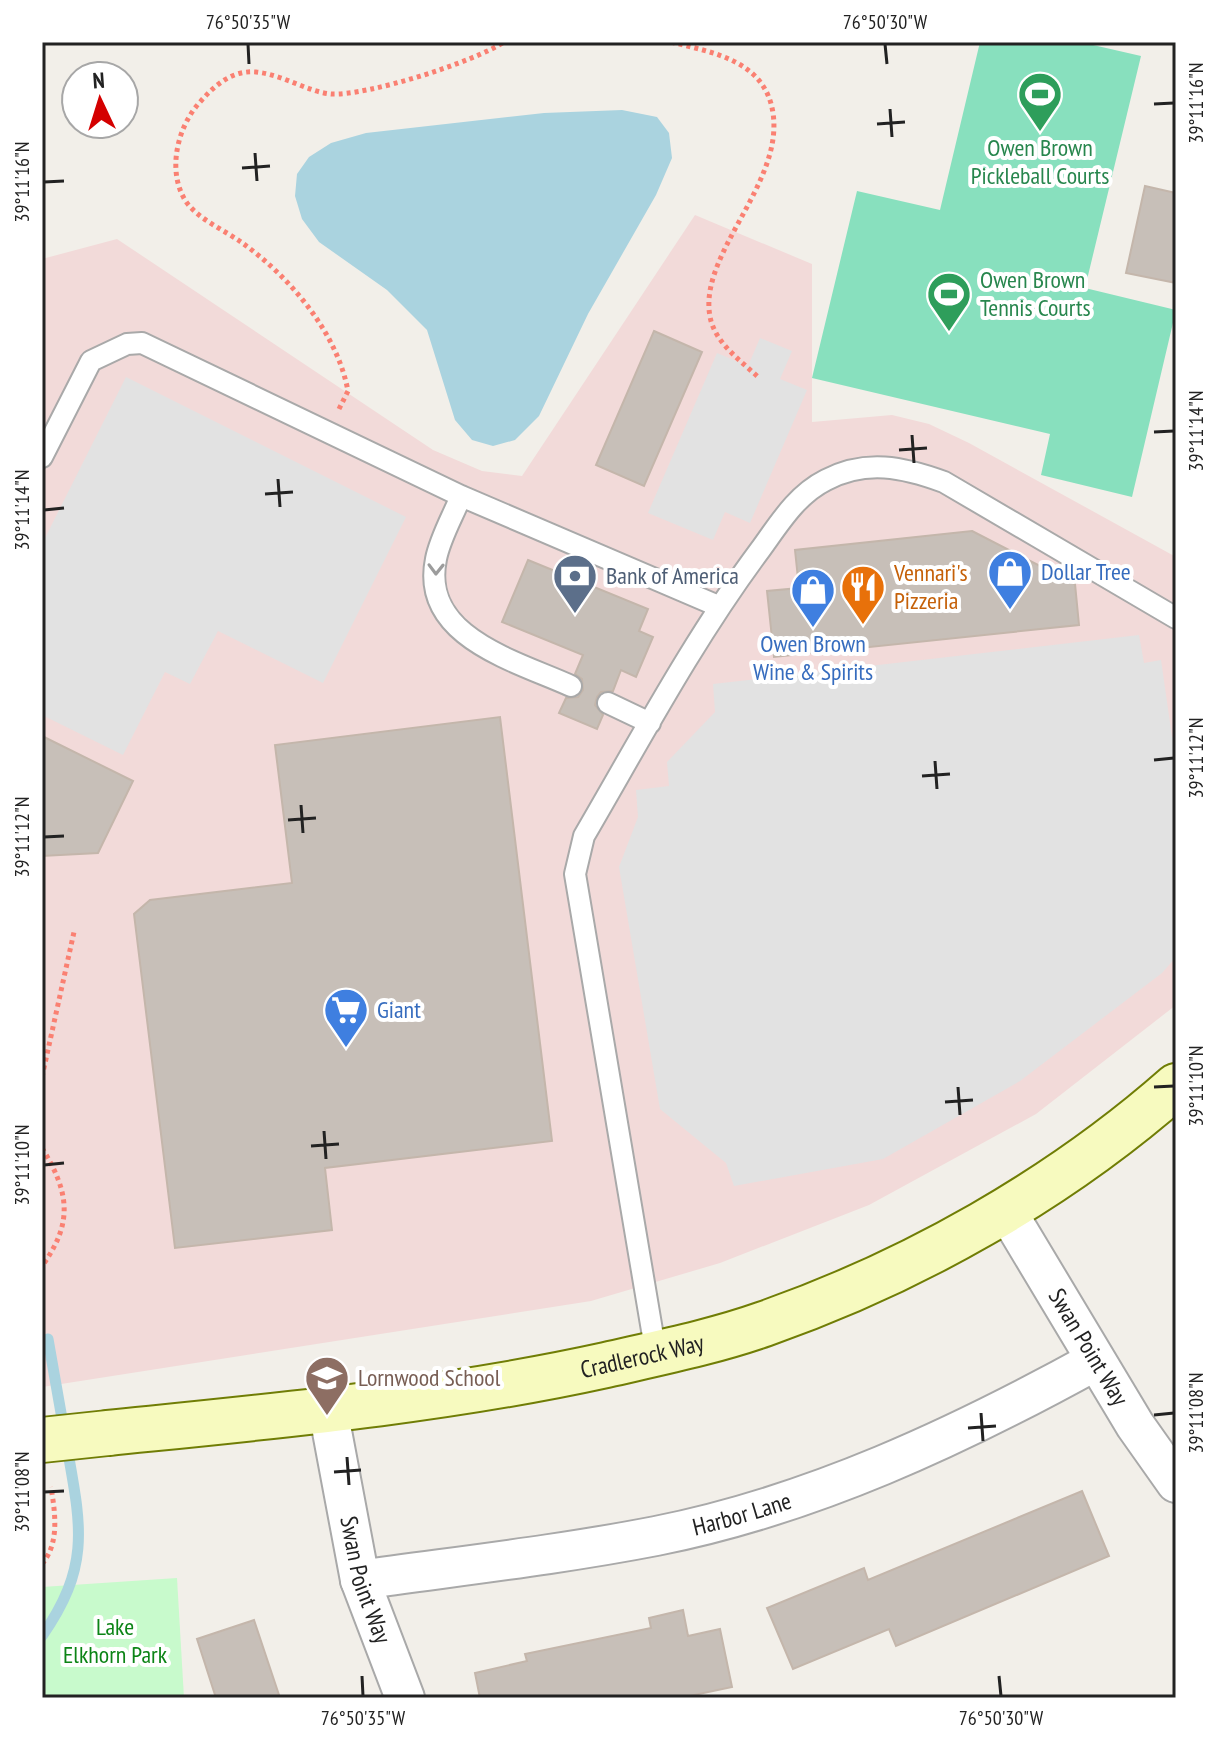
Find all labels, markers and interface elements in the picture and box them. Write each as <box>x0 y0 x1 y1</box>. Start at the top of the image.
text: 76°50'35"W <box>206 9 291 35</box>
text: 76°50'30"W <box>843 9 928 35</box>
north arrow <box>60 60 140 140</box>
text: 39°11'16"N <box>1183 63 1209 143</box>
text: N <box>92 66 106 94</box>
sports icon: Owen Brown Pickleball Courts <box>1016 70 1064 133</box>
place label: Owen Brown Pickleball Courts <box>971 132 1109 191</box>
text: 39°11'16"N <box>9 142 35 222</box>
place label: Owen Brown Tennis Courts <box>980 264 1091 323</box>
sports icon: Owen Brown Tennis Courts <box>925 270 973 333</box>
text: 39°11'14"N <box>1183 391 1209 471</box>
text: 39°11'14"N <box>9 470 35 550</box>
shop icon: Dollar Tree <box>986 548 1034 611</box>
bank icon: Bank of America <box>551 552 599 615</box>
place label: Dollar Tree <box>1041 556 1131 587</box>
place label: Vennari's Pizzeria <box>893 557 968 616</box>
place label: Bank of America <box>606 560 739 591</box>
one-way arrow <box>428 563 445 576</box>
restaurant icon: Vennari's Pizzeria <box>839 563 887 626</box>
shop icon: Owen Brown Wine & Spirits <box>789 566 837 629</box>
place label: Owen Brown Wine & Spirits <box>753 628 873 687</box>
text: 39°11'12"N <box>1183 718 1209 798</box>
text: 39°11'12"N <box>9 797 35 877</box>
supermarket icon: Giant <box>322 986 370 1049</box>
place label: Giant <box>377 994 421 1025</box>
text: 39°11'10"N <box>1183 1046 1209 1126</box>
text: 39°11'10"N <box>9 1125 35 1205</box>
street label: Swan Point Way <box>1042 1283 1136 1411</box>
street label: Cradlerock Way <box>578 1327 707 1385</box>
school or university icon: Lornwood School <box>303 1354 351 1417</box>
place label: Lornwood School <box>358 1362 501 1393</box>
text: 39°11'08"N <box>1183 1373 1209 1453</box>
text: 39°11'08"N <box>9 1452 35 1532</box>
street label: Harbor Lane <box>689 1485 795 1542</box>
street label: Swan Point Way <box>333 1514 399 1648</box>
park label: Lake Elkhorn Park <box>63 1611 168 1670</box>
text: 76°50'35"W <box>321 1705 406 1731</box>
text: 76°50'30"W <box>959 1705 1044 1731</box>

